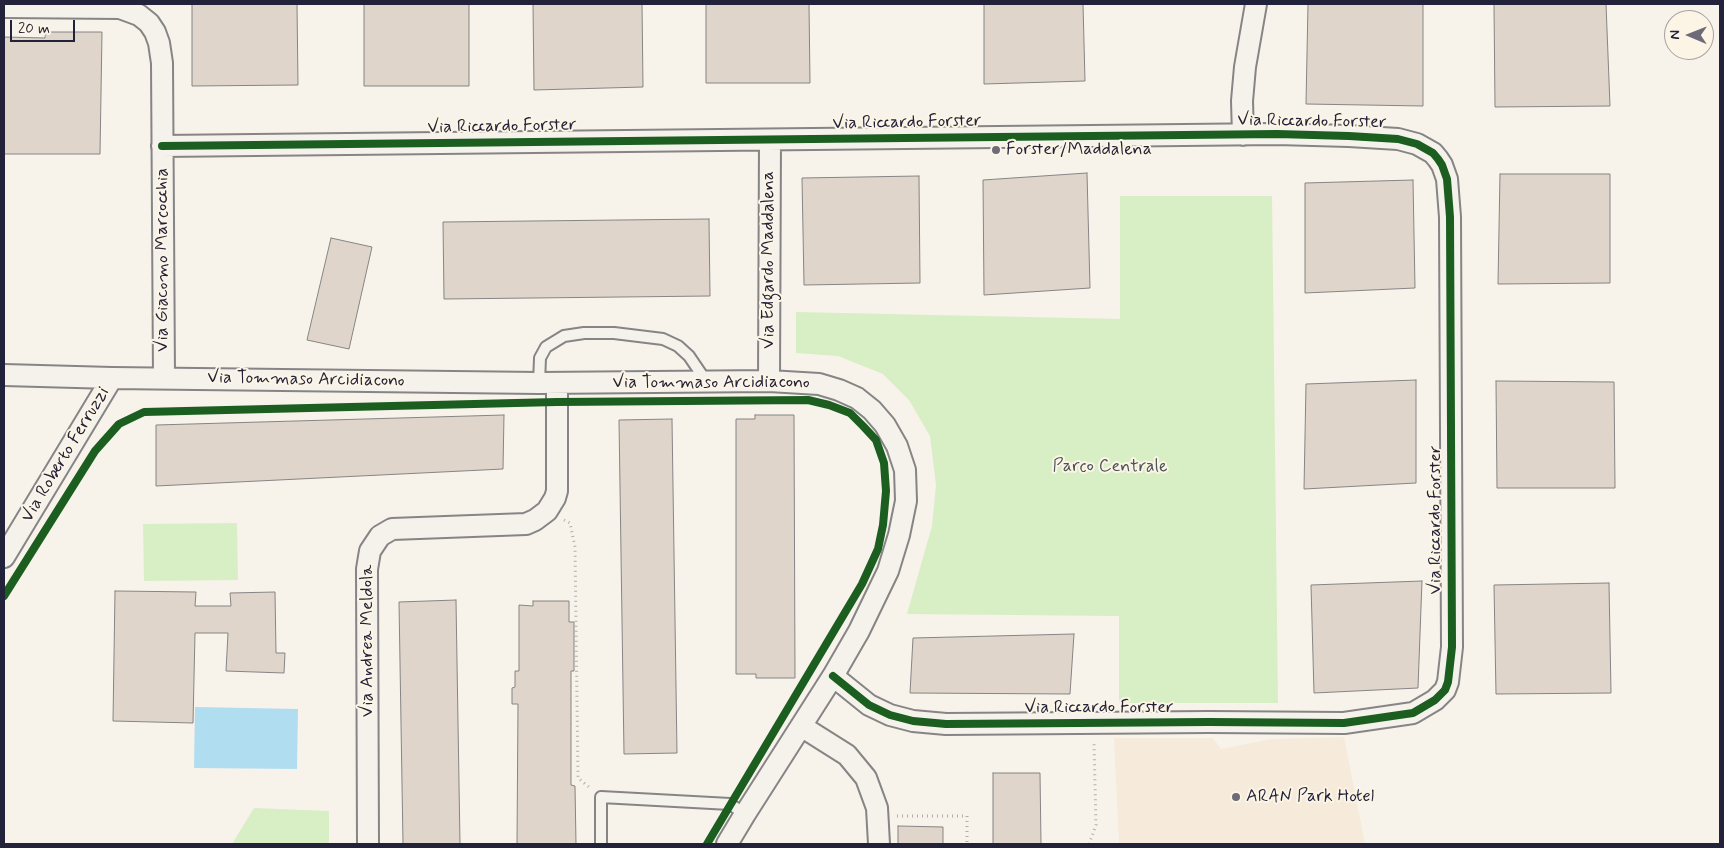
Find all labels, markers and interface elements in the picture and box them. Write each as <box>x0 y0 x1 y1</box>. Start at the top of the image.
scale bar <box>12 10 78 42</box>
north arrow <box>1664 10 1714 60</box>
text: 20 m <box>18 19 50 39</box>
text: N <box>1666 30 1684 40</box>
street label: Via Riccardo Forster <box>1237 110 1387 134</box>
street label: Via Riccardo Forster <box>832 111 982 135</box>
street label: Via Riccardo Forster <box>427 115 577 139</box>
place label: Forster/Maddalena <box>1006 139 1152 161</box>
marker: Forster/Maddalena <box>990 144 1002 156</box>
street label: Via Giacomo Marcocchia <box>152 168 174 352</box>
street label: Via Edgardo Maddalena <box>758 171 780 349</box>
street label: Via Tommaso Arcidiacono <box>207 367 405 393</box>
street label: Via Tommaso Arcidiacono <box>612 372 810 394</box>
street label: Via Roberto Ferruzzi <box>17 384 115 526</box>
street label: Via Riccardo Forster <box>1425 445 1447 595</box>
park label: Parco Centrale <box>1053 456 1167 478</box>
street label: Via Andrea Meldola <box>357 565 379 717</box>
street label: Via Riccardo Forster <box>1024 697 1174 719</box>
place label: ARAN Park Hotel <box>1246 786 1374 808</box>
marker: ARAN Park Hotel <box>1230 791 1242 803</box>

